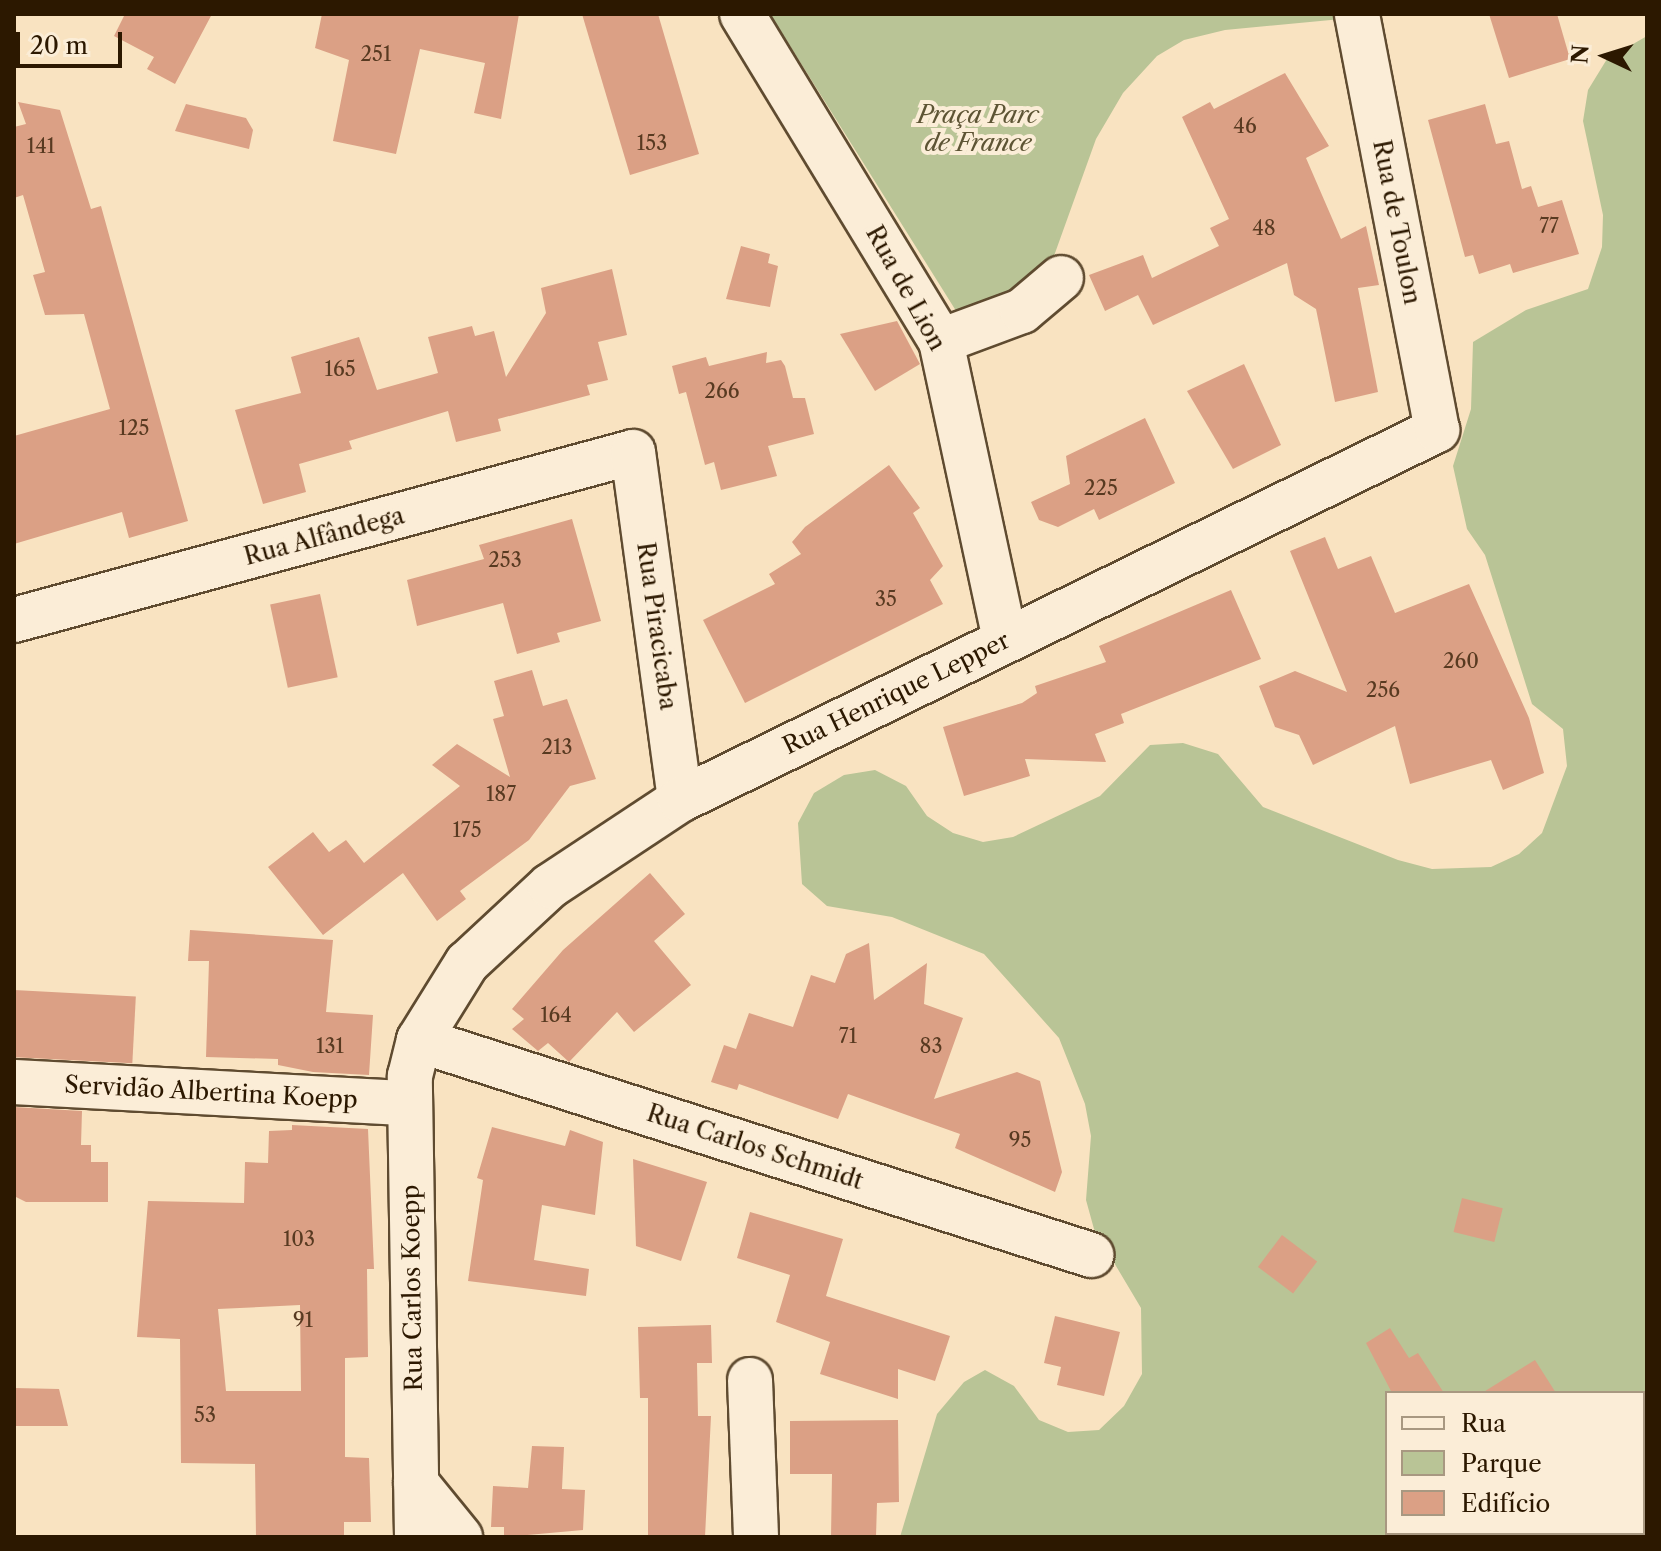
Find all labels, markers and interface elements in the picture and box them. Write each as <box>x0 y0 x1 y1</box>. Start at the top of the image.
scale bar <box>20 16 126 66</box>
north arrow <box>1565 16 1645 96</box>
text: 20 m <box>30 31 88 60</box>
house number: 251 <box>361 42 391 66</box>
text: N <box>1566 44 1595 65</box>
park label: Praça Parc de France <box>917 101 1039 157</box>
house number: 46 <box>1233 114 1257 138</box>
house number: 153 <box>637 131 667 155</box>
house number: 141 <box>27 134 55 158</box>
street label: Rua de Toulon <box>1367 137 1427 307</box>
house number: 77 <box>1539 214 1559 238</box>
house number: 48 <box>1252 216 1276 240</box>
street label: Rua de Lion <box>860 220 952 356</box>
house number: 165 <box>325 357 355 381</box>
house number: 266 <box>705 379 739 403</box>
house number: 125 <box>119 416 149 440</box>
house number: 225 <box>1084 476 1118 500</box>
street label: Rua Alfândega <box>240 501 408 571</box>
street label: Rua Piracicaba <box>631 540 683 712</box>
house number: 253 <box>488 548 522 572</box>
house number: 35 <box>875 587 897 611</box>
street label: Rua Henrique Lepper <box>778 626 1014 760</box>
house number: 260 <box>1443 649 1479 673</box>
house number: 256 <box>1366 678 1400 702</box>
house number: 213 <box>542 735 572 759</box>
house number: 187 <box>486 782 516 806</box>
house number: 175 <box>452 818 482 842</box>
house number: 164 <box>540 1003 572 1027</box>
house number: 71 <box>839 1024 857 1048</box>
house number: 131 <box>316 1034 344 1058</box>
house number: 83 <box>920 1034 942 1058</box>
street label: Servidão Albertina Koepp <box>63 1070 359 1114</box>
street label: Rua Carlos Schmidt <box>643 1098 867 1196</box>
house number: 95 <box>1009 1128 1031 1152</box>
street label: Rua Carlos Koepp <box>396 1184 428 1392</box>
house number: 103 <box>283 1227 315 1251</box>
house number: 91 <box>293 1308 313 1332</box>
legend <box>1385 1391 1645 1535</box>
house number: 53 <box>194 1403 216 1427</box>
text: Rua <box>1461 1409 1506 1438</box>
text: Parque <box>1461 1449 1542 1478</box>
text: Edifício <box>1461 1489 1550 1518</box>

